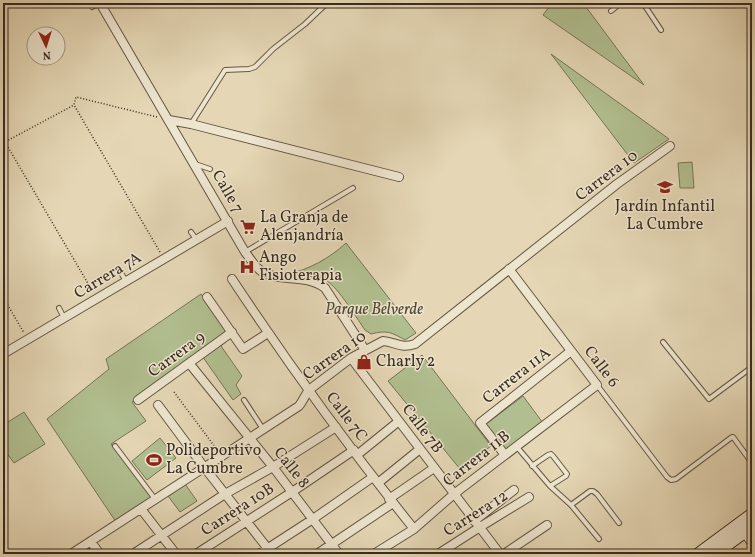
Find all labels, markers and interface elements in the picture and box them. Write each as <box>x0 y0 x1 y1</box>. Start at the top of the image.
north arrow <box>26 26 66 66</box>
text: N <box>42 47 51 62</box>
street label: Carrera 10 <box>571 145 643 207</box>
street label: Calle 7 <box>206 166 248 218</box>
school or university icon: Jardín Infantil La Cumbre <box>656 178 674 196</box>
place label: Jardín Infantil La Cumbre <box>615 196 715 236</box>
place label: La Granja de Alenjandría <box>260 207 348 247</box>
supermarket icon: La Granja de Alenjandría <box>239 218 257 236</box>
street label: Carrera 7A <box>70 247 146 305</box>
place label: Ango Fisioterapia <box>259 247 342 287</box>
hospital icon: Ango Fisioterapia <box>238 258 256 276</box>
park label: Parque Belverde <box>325 299 423 321</box>
street label: Carrera 10 <box>299 326 371 386</box>
street label: Carrera 9 <box>144 327 210 383</box>
street label: Carrera 11A <box>478 342 556 410</box>
street label: Calle 6 <box>578 342 624 392</box>
place label: Charly 2 <box>376 351 435 373</box>
shop icon: Charly 2 <box>355 353 373 371</box>
street label: Calle 7C <box>320 388 372 446</box>
street label: Calle 7B <box>396 400 448 458</box>
street label: Carrera 11B <box>439 426 515 492</box>
place label: Polideportivo La Cumbre <box>166 440 261 480</box>
street label: Calle 8 <box>268 443 314 493</box>
sports icon: Polideportivo La Cumbre <box>145 451 163 469</box>
street label: Carrera 10B <box>197 478 279 542</box>
street label: Carrera 12 <box>440 486 512 542</box>

